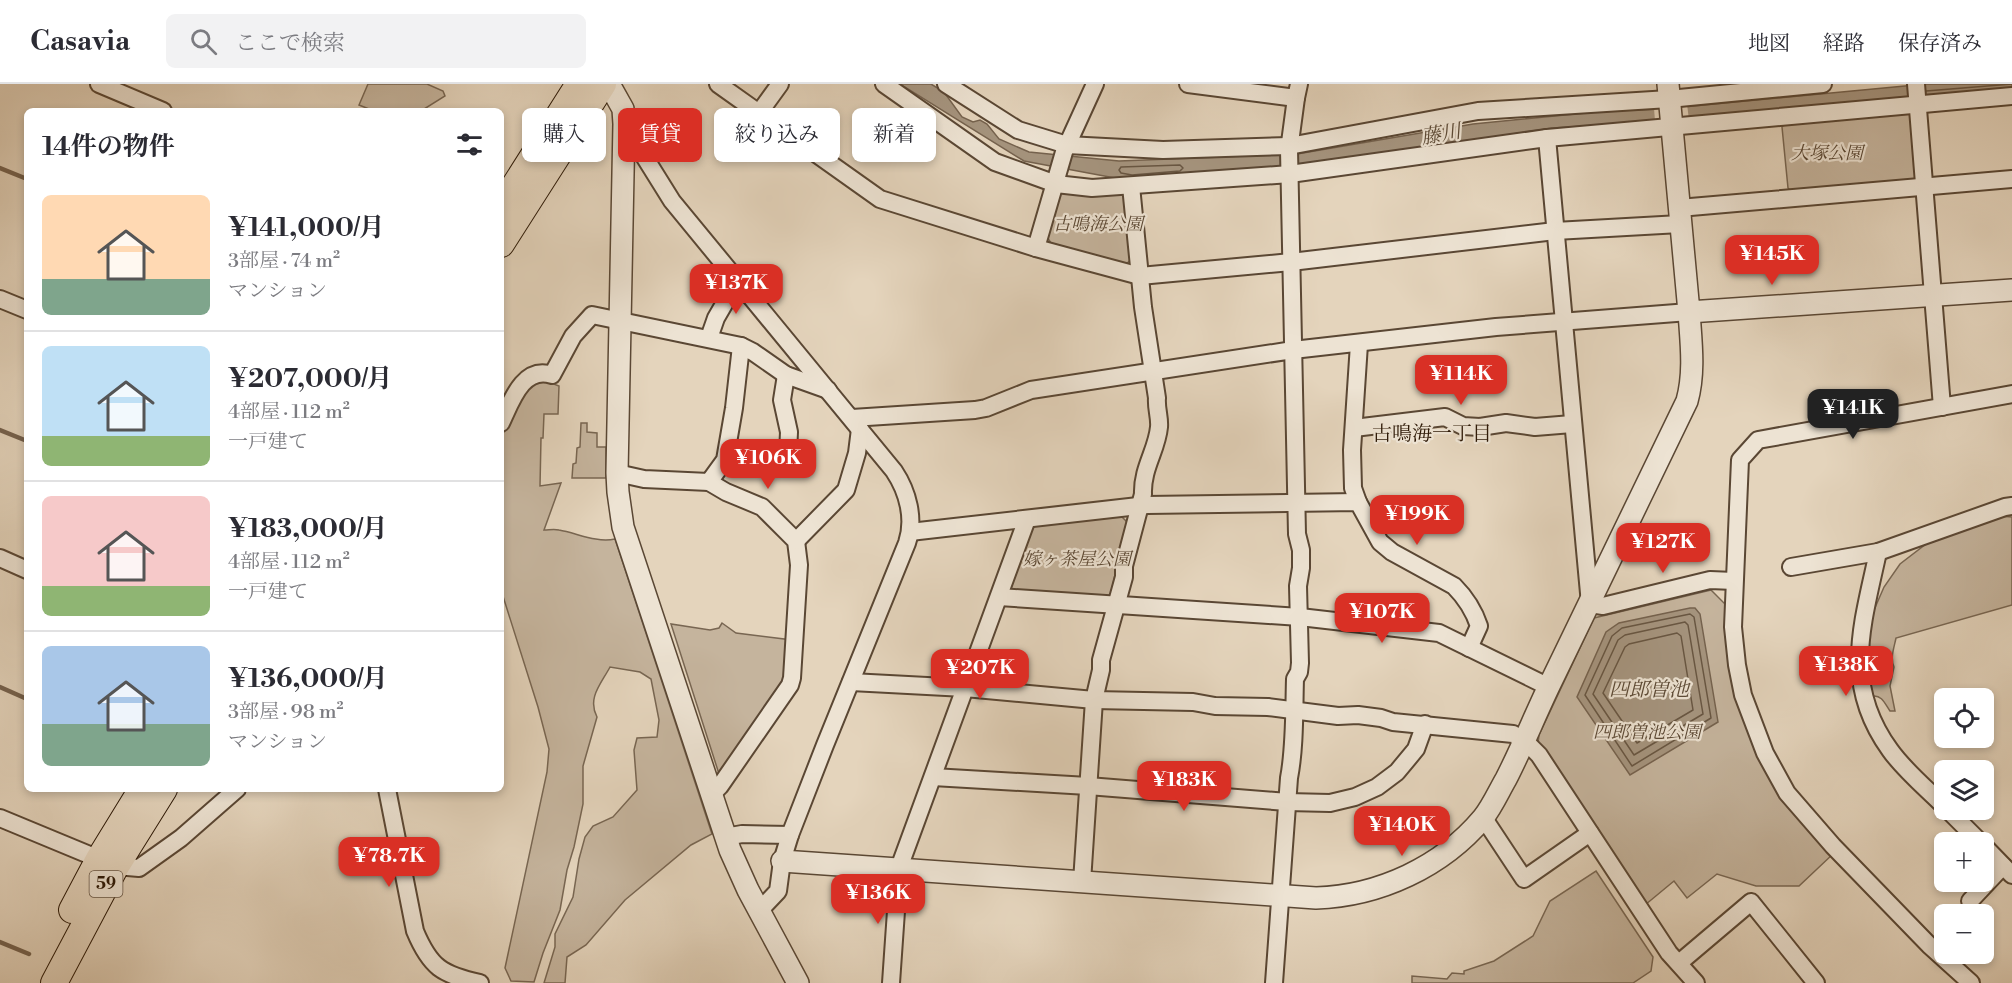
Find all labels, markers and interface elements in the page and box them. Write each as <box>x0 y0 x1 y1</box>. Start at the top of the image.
search box <box>166 14 586 68</box>
text: Casavia <box>30 24 130 59</box>
icon: search <box>187 25 220 58</box>
text: ここで検索 <box>235 30 345 57</box>
text: 地図 <box>1748 31 1790 57</box>
text: 経路 <box>1823 31 1865 57</box>
text: 保存済み <box>1898 31 1982 57</box>
chip: 購入 <box>522 108 606 162</box>
chip: 賃貸 <box>618 108 702 162</box>
chip: 絞り込み <box>714 108 840 162</box>
chip: 新着 <box>852 108 936 162</box>
water label: 藤川 <box>1419 119 1465 151</box>
icon: filters <box>453 128 486 161</box>
text: 14件の物件 <box>42 131 175 163</box>
park label: 大塚公園 <box>1791 142 1866 165</box>
text: ¥141,000/月 <box>228 212 385 244</box>
park label: 古鳴海公園 <box>1053 213 1146 236</box>
icon: home <box>90 219 162 291</box>
pin: ¥145K <box>1730 235 1814 286</box>
text: ¥145K <box>1739 242 1805 267</box>
text: 3部屋 · 74 m² <box>228 249 340 274</box>
pin: ¥137K <box>694 264 778 315</box>
text: ¥137K <box>704 271 768 296</box>
text: マンション <box>228 279 327 304</box>
pin: ¥114K <box>1419 355 1503 406</box>
text: ¥114K <box>1429 362 1493 387</box>
text: ¥207,000/月 <box>228 363 393 395</box>
icon: home <box>90 370 162 442</box>
pin: ¥141K <box>1811 389 1895 440</box>
text: ¥141K <box>1821 396 1885 421</box>
text: 4部屋 · 112 m² <box>228 400 350 425</box>
district label: 古鳴海一丁目 <box>1372 422 1492 447</box>
text: 一戸建て <box>228 430 308 455</box>
pin: ¥106K <box>726 439 810 490</box>
text: ¥106K <box>734 446 802 471</box>
pin: ¥199K <box>1375 495 1459 546</box>
text: ¥199K <box>1384 502 1450 527</box>
text: ¥183,000/月 <box>228 513 388 545</box>
icon: home <box>90 520 162 592</box>
pin: ¥127K <box>1621 523 1705 574</box>
text: ¥127K <box>1630 530 1696 555</box>
park label: 嫁ヶ茶屋公園 <box>1023 548 1134 571</box>
text: 4部屋 · 112 m² <box>228 550 350 575</box>
text: 一戸建て <box>228 580 308 605</box>
pin: ¥107K <box>1340 593 1424 644</box>
text: ¥107K <box>1349 600 1415 625</box>
pin: ¥138K <box>1804 646 1888 697</box>
pin: ¥207K <box>938 649 1022 700</box>
text: ¥138K <box>1813 653 1879 678</box>
text: ¥207K <box>945 656 1015 681</box>
text: ¥136,000/月 <box>228 663 388 695</box>
icon: home <box>90 670 162 742</box>
water label: 四郎曽池 <box>1609 678 1691 703</box>
map controls <box>1934 688 1994 964</box>
button: locate <box>1934 688 1994 748</box>
text: 3部屋 · 98 m² <box>228 700 344 725</box>
park label: 四郎曽池公園 <box>1593 721 1704 744</box>
text: マンション <box>228 730 327 755</box>
button: layers <box>1934 760 1994 820</box>
pin: ¥183K <box>1142 761 1226 812</box>
text: ¥183K <box>1151 768 1217 793</box>
pin: ¥140K <box>1360 806 1444 857</box>
text: ¥140K <box>1368 813 1436 838</box>
button: + <box>1934 832 1994 892</box>
pin: ¥78.7K <box>340 837 438 888</box>
text: ¥78.7K <box>352 844 426 869</box>
road number: 59 <box>90 871 122 897</box>
pin: ¥136K <box>836 874 920 925</box>
text: ¥136K <box>845 881 911 906</box>
button: − <box>1934 904 1994 964</box>

